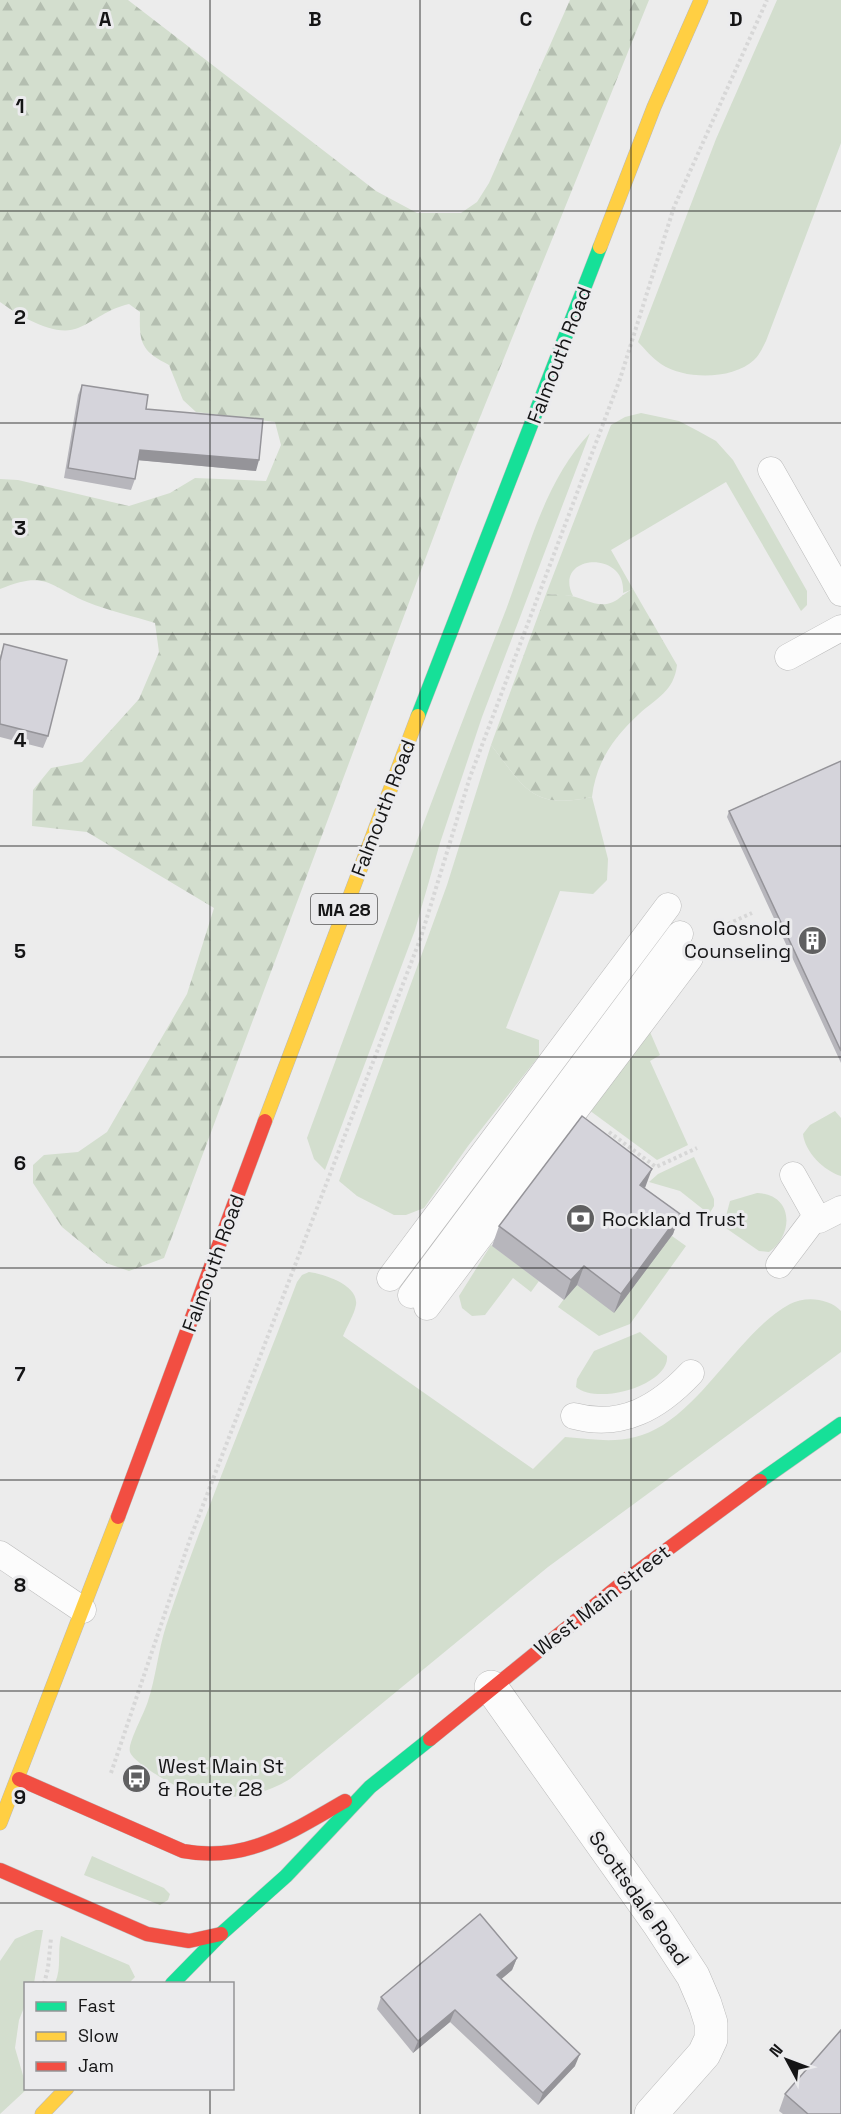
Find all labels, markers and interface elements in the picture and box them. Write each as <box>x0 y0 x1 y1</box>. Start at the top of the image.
text: A <box>99 6 112 32</box>
text: B <box>308 6 322 32</box>
text: C <box>520 6 533 32</box>
text: D <box>729 6 743 32</box>
text: 1 <box>15 93 25 119</box>
street label: Falmouth Road <box>521 283 597 427</box>
text: 2 <box>14 304 26 330</box>
text: 3 <box>14 515 26 541</box>
text: 4 <box>14 727 27 753</box>
street label: Falmouth Road <box>345 736 421 880</box>
road number: MA 28 <box>311 894 377 924</box>
place label: Gosnold Counseling <box>684 915 791 964</box>
building icon: Gosnold Counseling <box>796 924 828 956</box>
text: 5 <box>14 938 26 964</box>
text: 6 <box>14 1150 26 1176</box>
street label: Falmouth Road <box>176 1191 250 1335</box>
bank icon: Rockland Trust <box>565 1203 597 1235</box>
place label: Rockland Trust <box>602 1206 745 1232</box>
text: 7 <box>14 1361 26 1387</box>
street label: West Main Street <box>529 1539 675 1661</box>
text: 8 <box>14 1572 26 1598</box>
place label: West Main St & Route 28 <box>158 1753 284 1802</box>
bus stop icon: West Main St & Route 28 <box>121 1762 153 1794</box>
text: 9 <box>14 1784 26 1810</box>
street label: Scottsdale Road <box>583 1826 695 1970</box>
legend <box>24 1982 234 2090</box>
text: Fast <box>78 1994 115 2017</box>
text: Slow <box>78 2024 119 2047</box>
north arrow <box>757 2030 817 2090</box>
text: N <box>765 2040 788 2061</box>
text: Jam <box>78 2054 114 2077</box>

